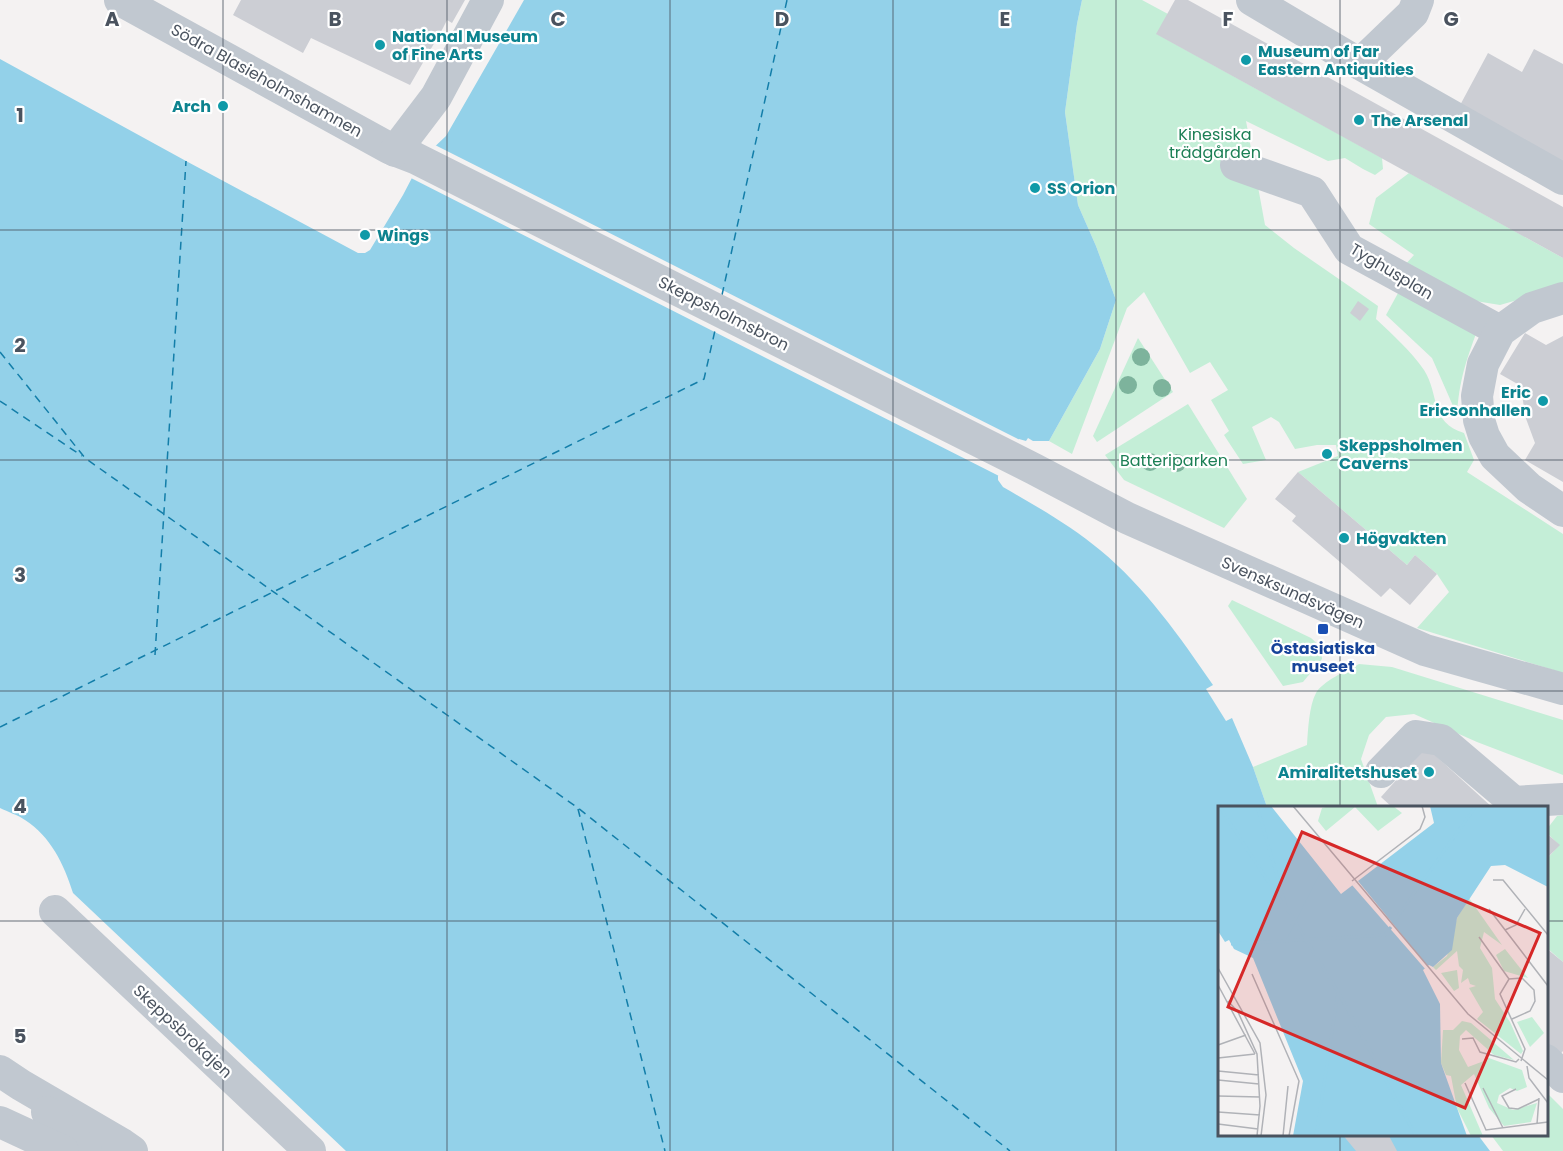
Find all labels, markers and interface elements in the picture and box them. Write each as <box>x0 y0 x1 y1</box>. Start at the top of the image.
text: A <box>105 5 120 33</box>
text: C <box>550 5 566 33</box>
text: D <box>775 5 789 33</box>
text: E <box>1000 5 1010 33</box>
text: F <box>1223 5 1234 33</box>
text: G <box>1443 5 1459 33</box>
street label: Södra Blasieholmshamnen <box>168 19 366 141</box>
place label: National Museum of Fine Arts <box>392 25 538 66</box>
marker: National Museum of Fine Arts <box>373 38 387 52</box>
place label: Museum of Far Eastern Antiquities <box>1258 40 1414 81</box>
marker: Museum of Far Eastern Antiquities <box>1239 53 1253 67</box>
place label: Arch <box>172 95 211 118</box>
marker: Arch <box>216 99 230 113</box>
text: 1 <box>16 101 24 129</box>
place label: The Arsenal <box>1371 109 1468 132</box>
marker: The Arsenal <box>1352 113 1366 127</box>
park label: Kinesiska trädgården <box>1169 123 1261 164</box>
place label: SS Orion <box>1047 177 1115 200</box>
marker: SS Orion <box>1028 181 1042 195</box>
place label: Wings <box>377 224 429 247</box>
marker: Wings <box>358 228 372 242</box>
street label: Tyghusplan <box>1346 238 1438 305</box>
street label: Skeppsholmsbron <box>654 270 793 356</box>
text: 2 <box>14 331 26 359</box>
place label: Eric Ericsonhallen <box>1419 381 1531 422</box>
marker: Eric Ericsonhallen <box>1536 394 1550 408</box>
place label: Skeppsholmen Caverns <box>1339 434 1463 475</box>
marker: Skeppsholmen Caverns <box>1320 447 1334 461</box>
park label: Batteriparken <box>1120 449 1228 472</box>
place label: Högvakten <box>1356 527 1447 550</box>
marker: Högvakten <box>1337 531 1351 545</box>
street label: Svensksundsvägen <box>1218 551 1368 634</box>
text: 3 <box>14 561 26 589</box>
marker: Östasiatiska museet <box>1316 622 1330 636</box>
place label: Östasiatiska museet <box>1271 637 1375 678</box>
place label: Amiralitetshuset <box>1278 761 1417 784</box>
marker: Amiralitetshuset <box>1422 765 1436 779</box>
text: 4 <box>13 792 27 820</box>
inset map <box>1218 806 1548 1136</box>
street label: Skeppsbrokajen <box>128 979 237 1083</box>
text: 5 <box>14 1022 27 1050</box>

